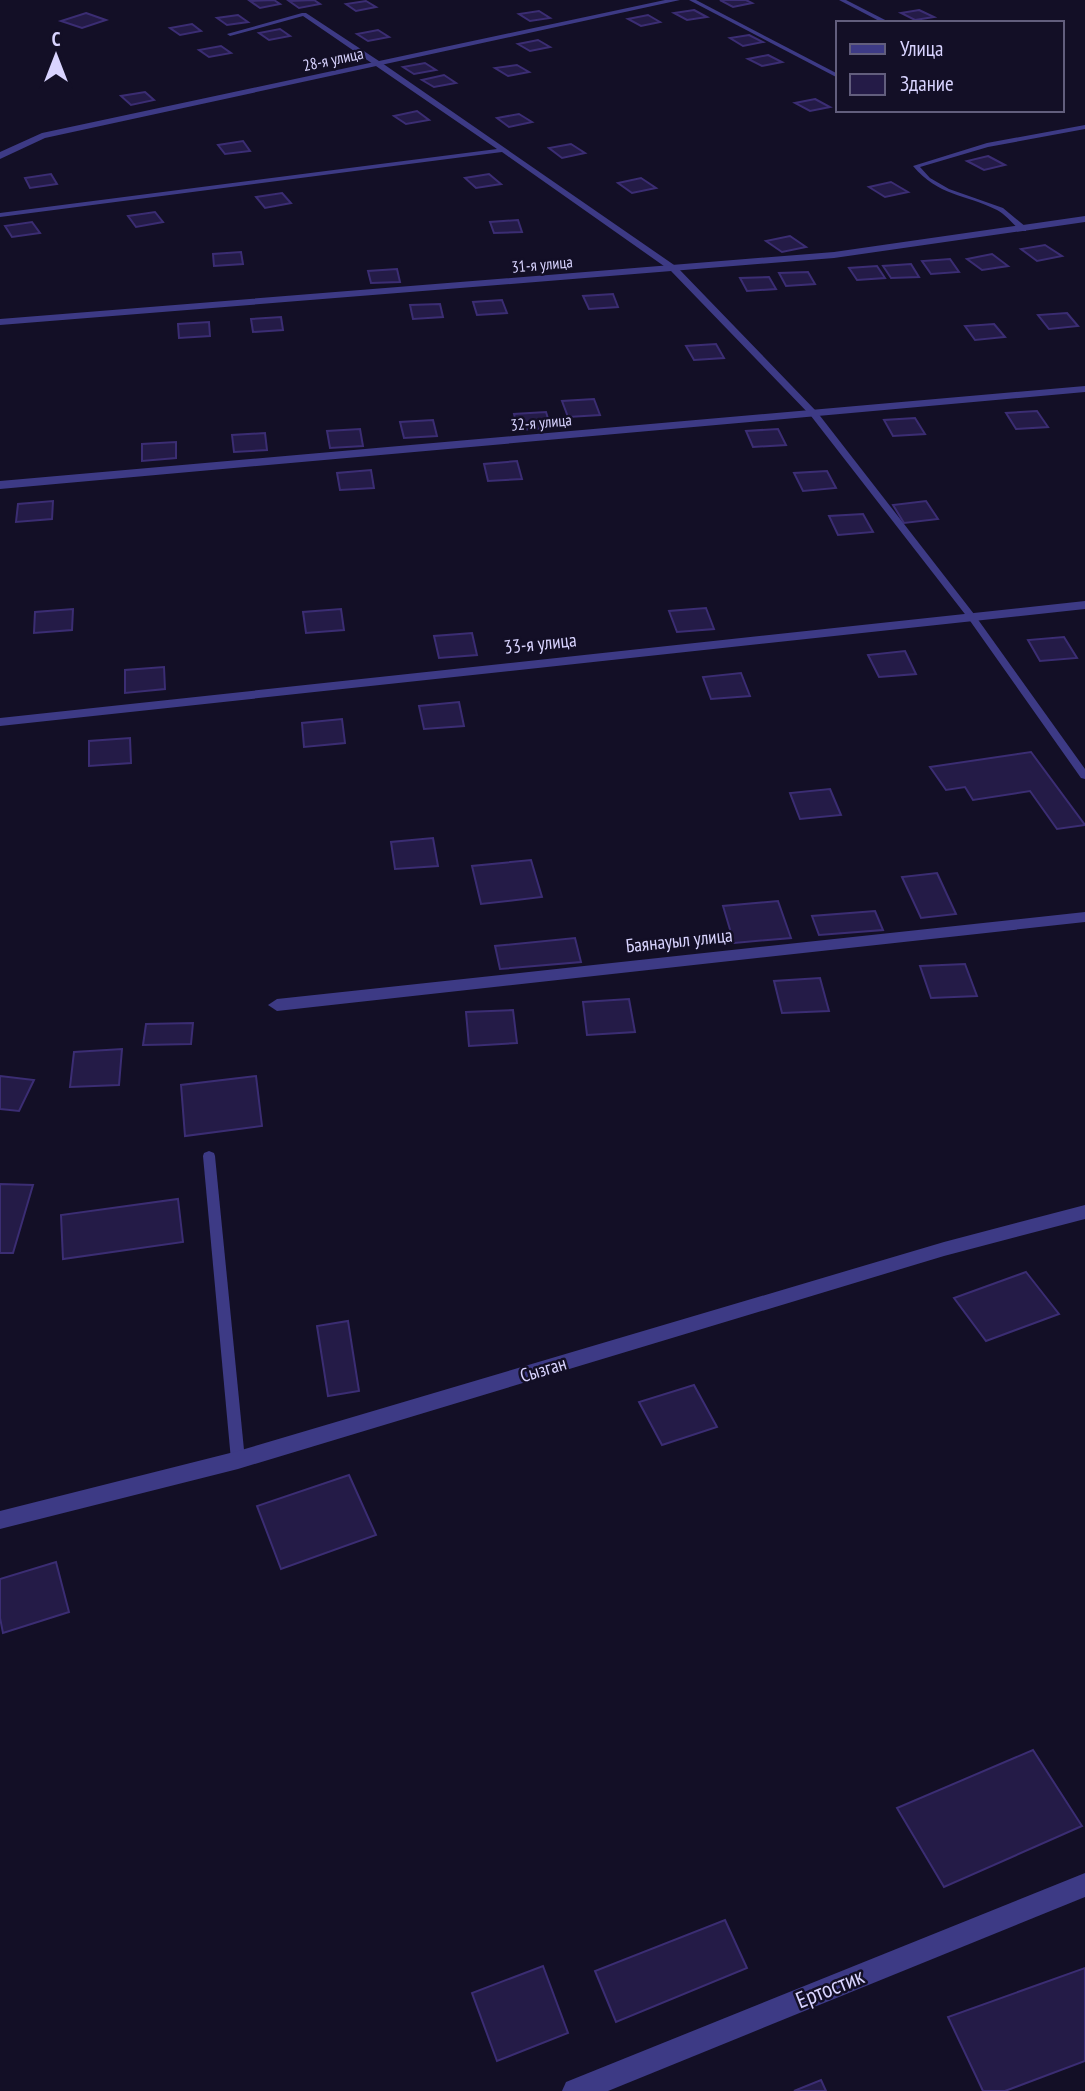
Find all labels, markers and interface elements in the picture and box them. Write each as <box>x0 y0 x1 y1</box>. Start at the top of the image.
north arrow <box>21 21 91 91</box>
legend <box>836 21 1064 112</box>
text: С <box>52 27 61 51</box>
text: Улица <box>900 35 943 62</box>
street label: 28-я улица <box>301 43 365 75</box>
text: Здание <box>900 70 954 97</box>
street label: 31-я улица <box>511 251 573 277</box>
street label: 32-я улица <box>510 409 572 435</box>
street label: 33-я улица <box>502 627 578 659</box>
street label: Баянауыл улица <box>624 922 734 958</box>
street label: Сызган <box>517 1351 569 1387</box>
street label: Ертостик <box>791 1961 868 2014</box>

